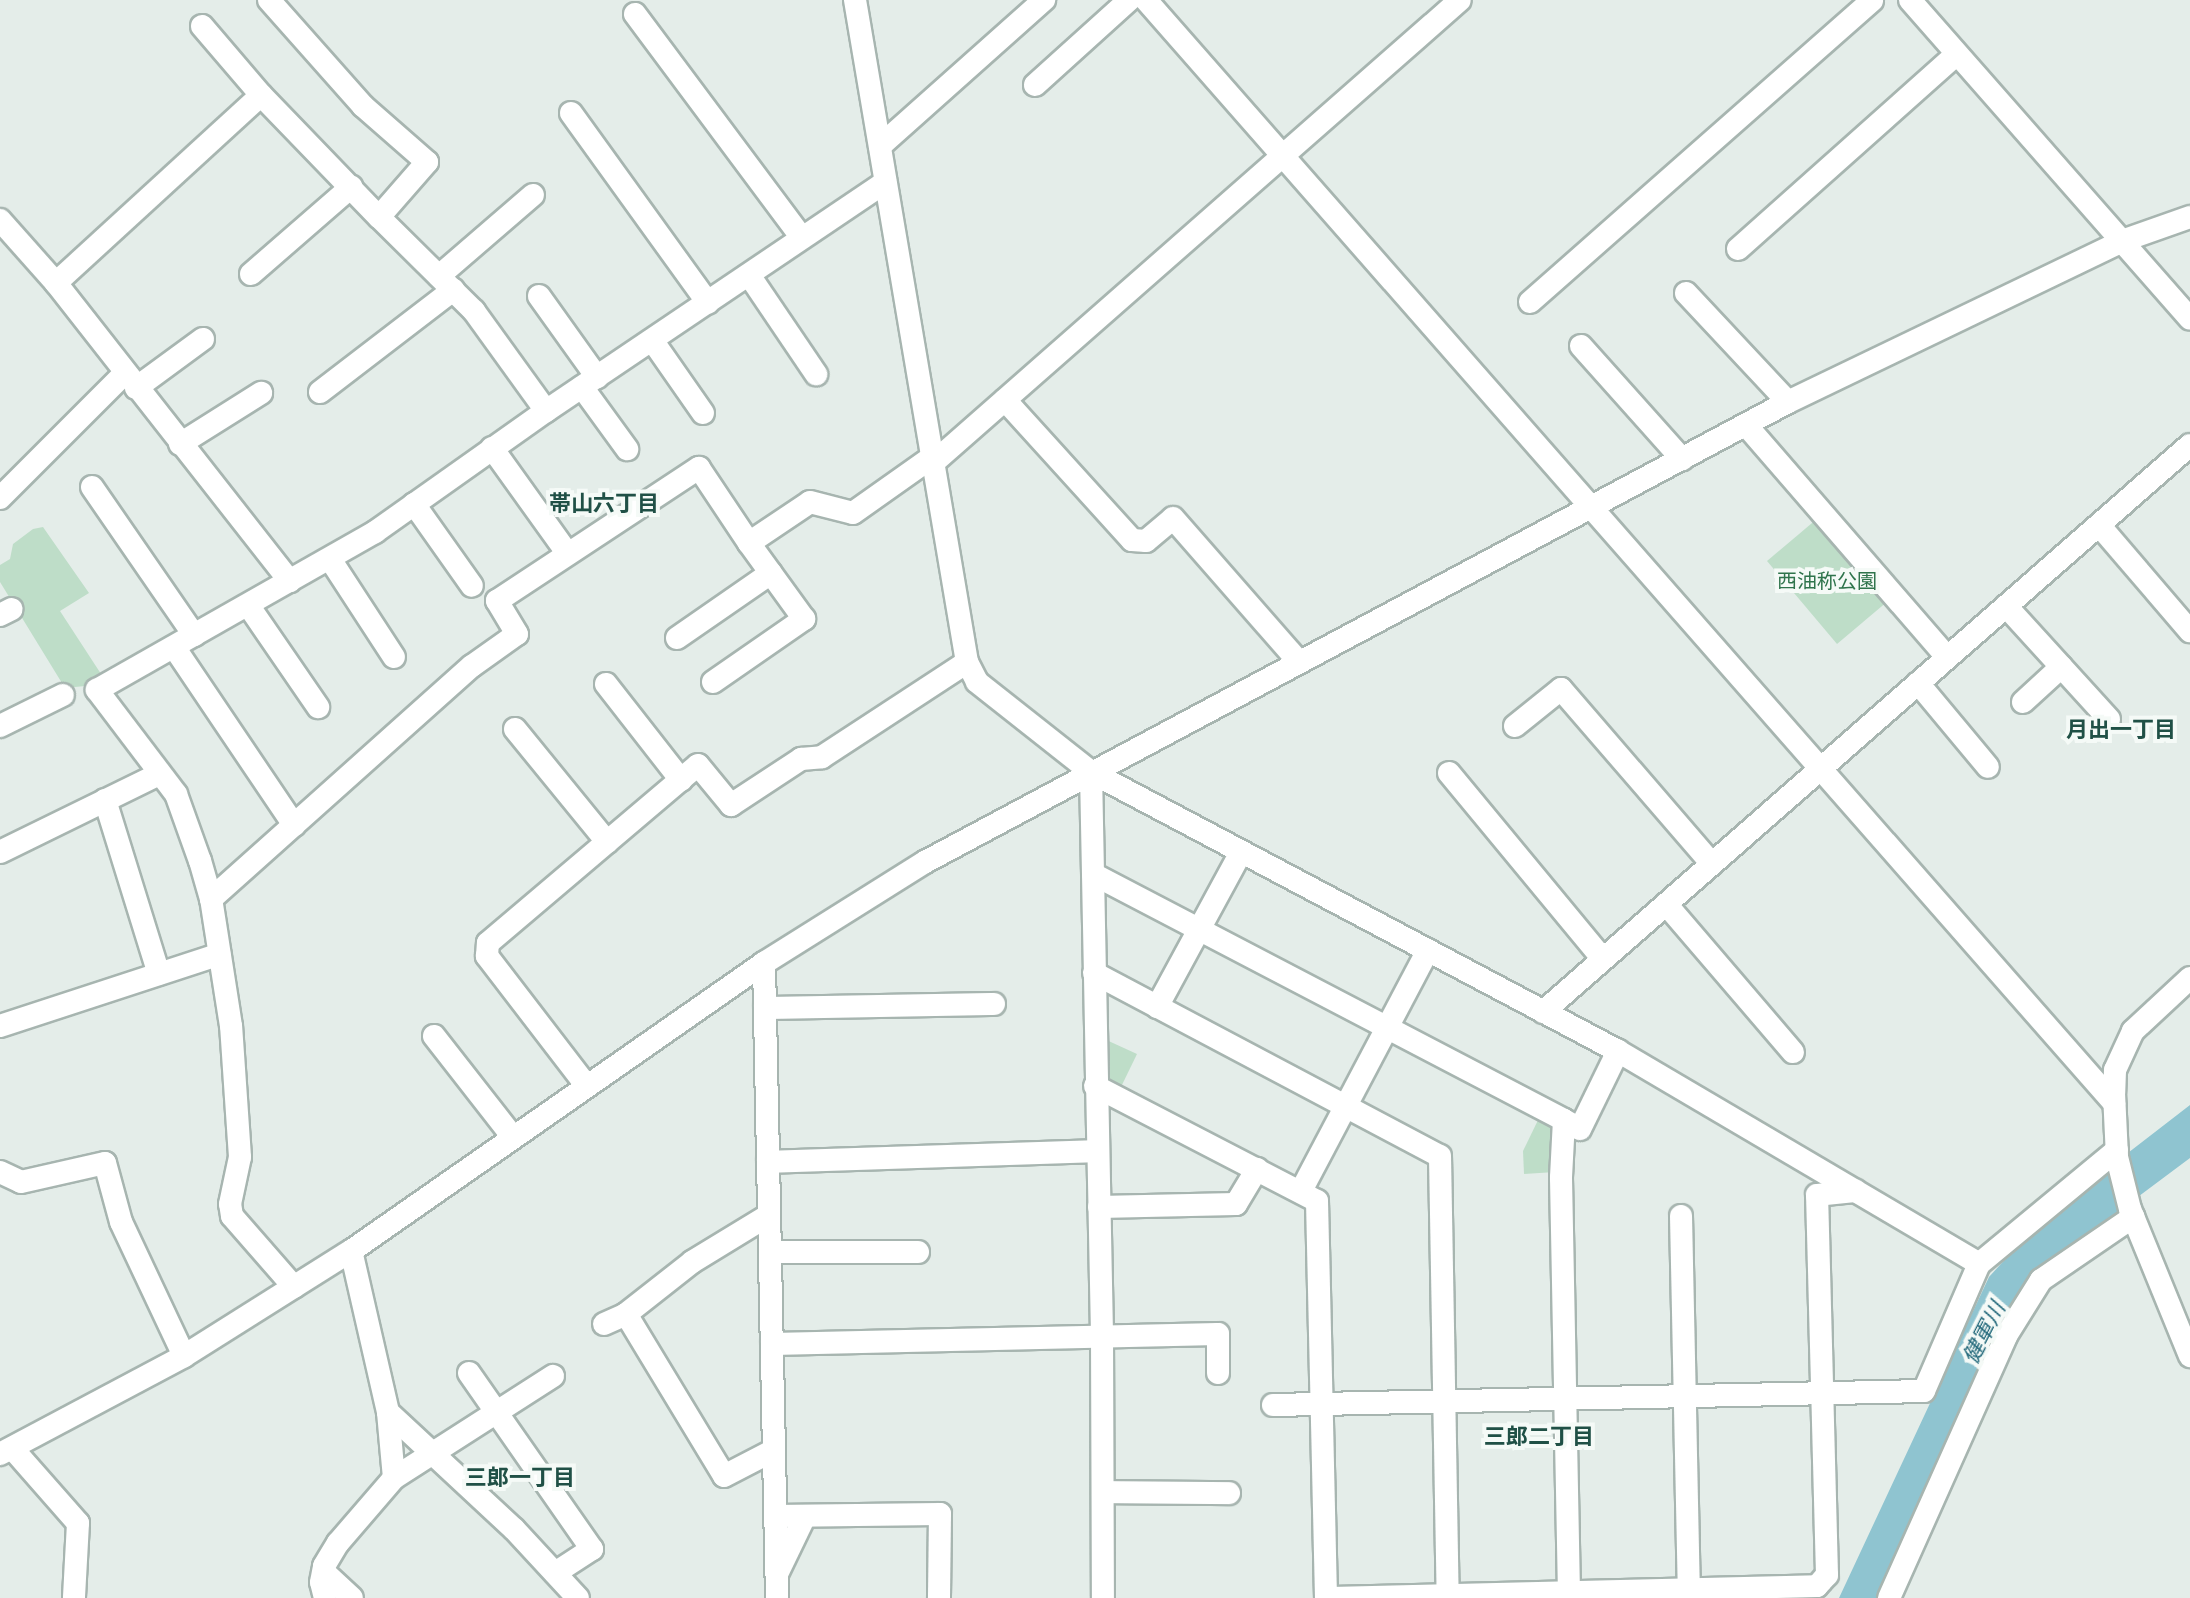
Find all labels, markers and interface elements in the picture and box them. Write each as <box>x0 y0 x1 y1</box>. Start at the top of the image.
district label: 帯山六丁目 <box>549 491 659 517</box>
park label: 西油称公園 <box>1777 569 1877 593</box>
district label: 月出一丁目 <box>2066 717 2176 743</box>
water label: 健軍川 <box>1957 1298 2011 1368</box>
district label: 三郎二丁目 <box>1484 1424 1594 1450</box>
district label: 三郎一丁目 <box>465 1465 575 1491</box>

